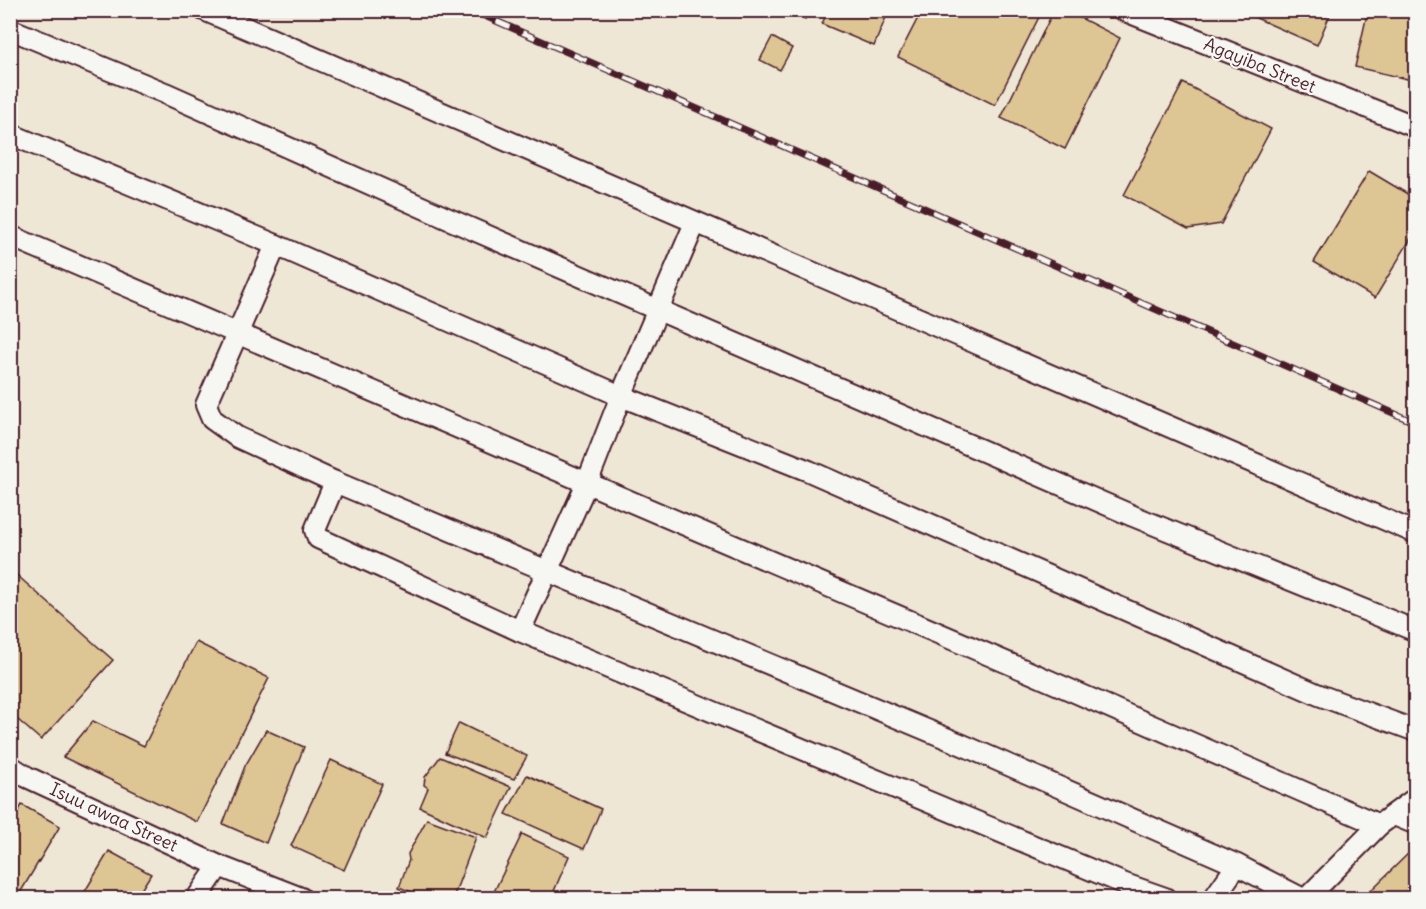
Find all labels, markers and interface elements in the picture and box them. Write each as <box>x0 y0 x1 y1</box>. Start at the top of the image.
street label: Agayiba Street <box>1201 32 1319 98</box>
street label: Isuu awaa Street <box>46 777 182 857</box>

